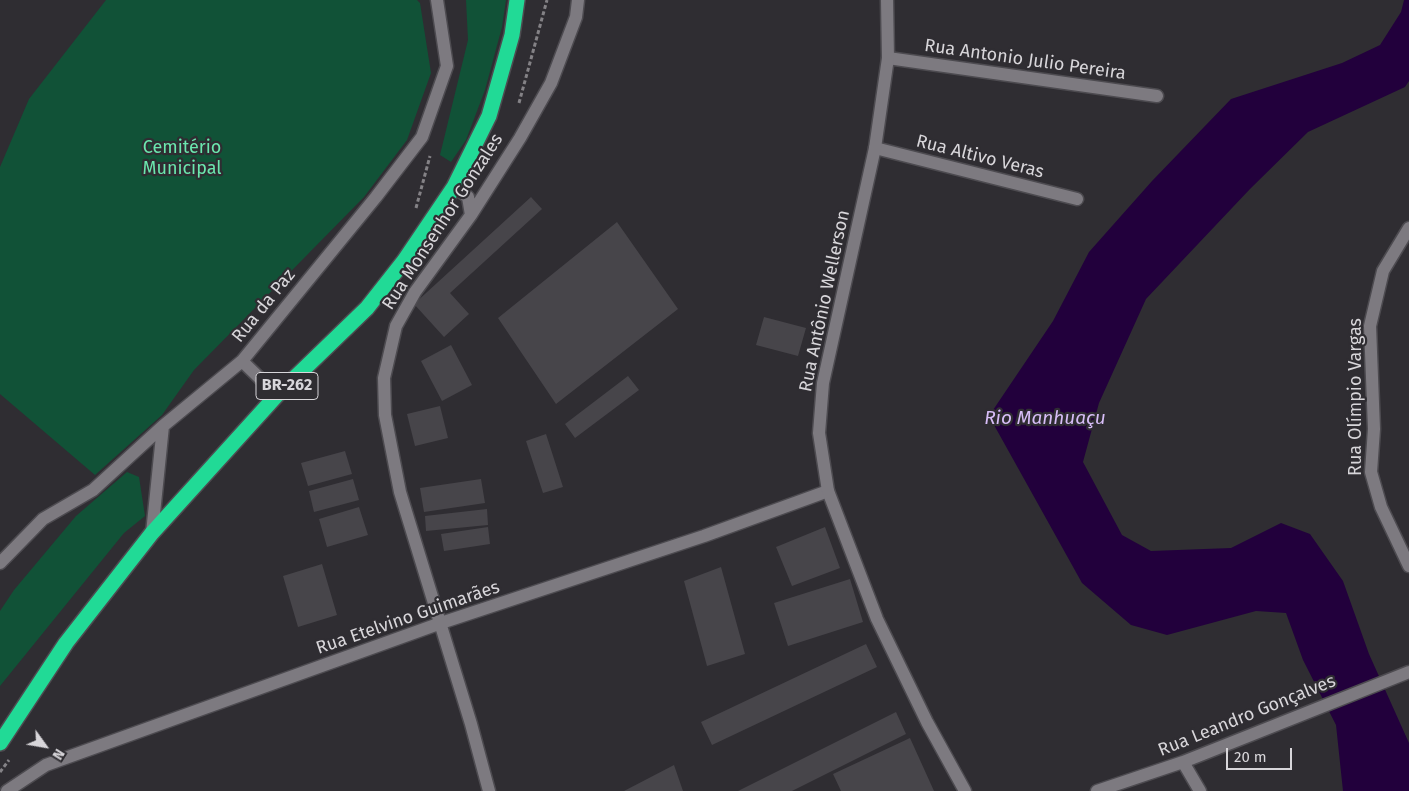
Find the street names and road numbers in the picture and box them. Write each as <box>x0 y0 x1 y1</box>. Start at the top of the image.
street label: Rua Antonio Julio Pereira <box>923 35 1127 85</box>
street label: Rua Monsenhor Gonzales <box>378 130 508 314</box>
street label: Rua Altivo Veras <box>914 131 1046 183</box>
street label: Rua Antônio Wellerson <box>795 208 855 394</box>
street label: Rua da Paz <box>228 265 300 347</box>
street label: Rua Olímpio Vargas <box>1345 318 1367 476</box>
road number: BR-262 <box>256 372 318 400</box>
street label: Rua Etelvino Guimarães <box>313 576 503 660</box>
street label: Rua Leandro Gonçalves <box>1155 671 1339 761</box>

